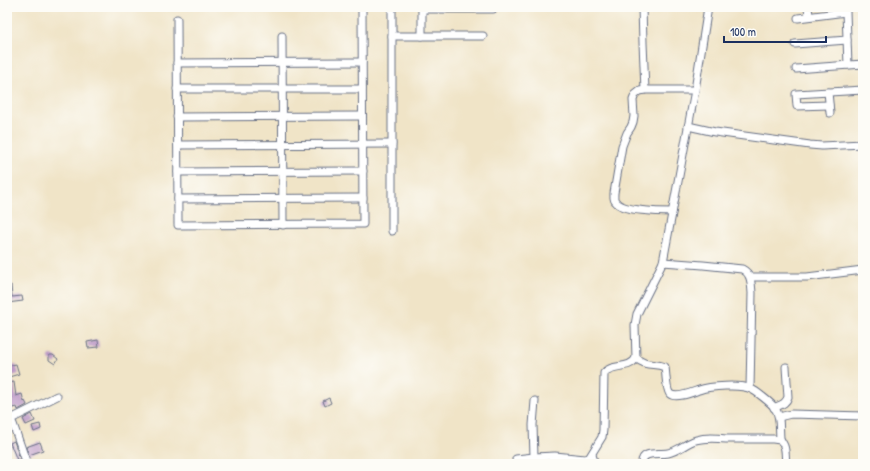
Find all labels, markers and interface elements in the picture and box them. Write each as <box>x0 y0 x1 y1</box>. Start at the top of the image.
scale bar <box>724 18 826 44</box>
text: 100 m <box>730 23 756 40</box>

